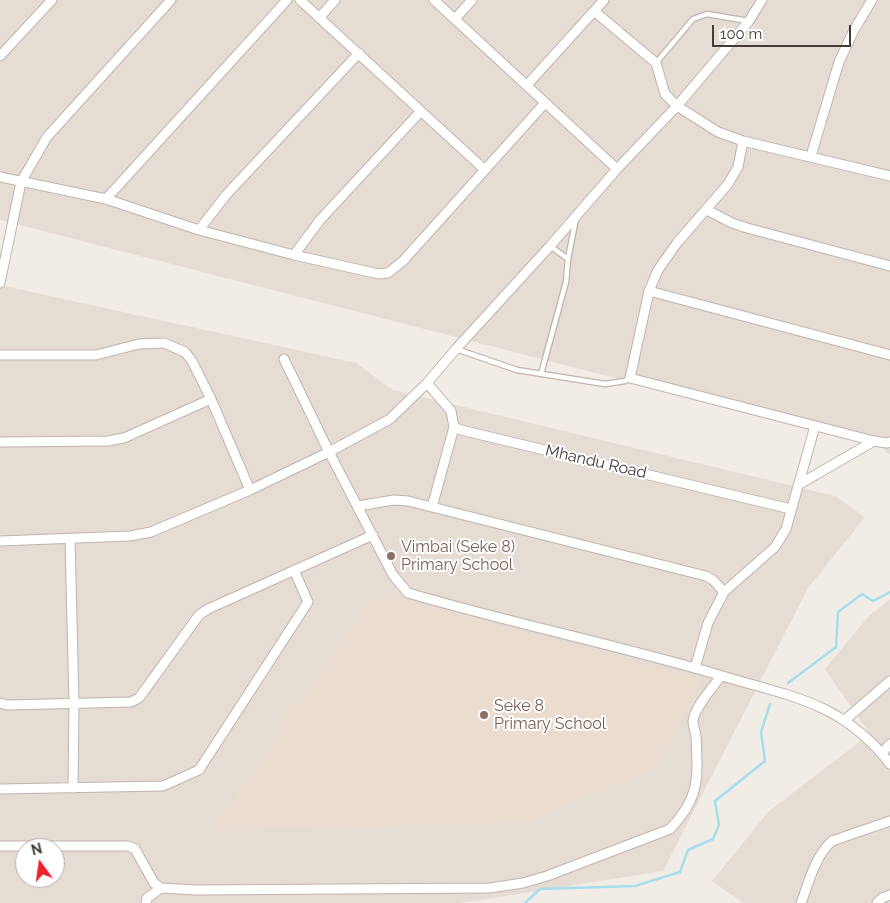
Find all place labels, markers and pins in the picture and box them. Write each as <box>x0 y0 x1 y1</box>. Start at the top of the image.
place label: Vimbai (Seke 8) Primary School <box>401 537 515 575</box>
marker: Vimbai (Seke 8) Primary School <box>385 550 397 562</box>
place label: Seke 8 Primary School <box>494 696 606 734</box>
marker: Seke 8 Primary School <box>478 709 490 721</box>

